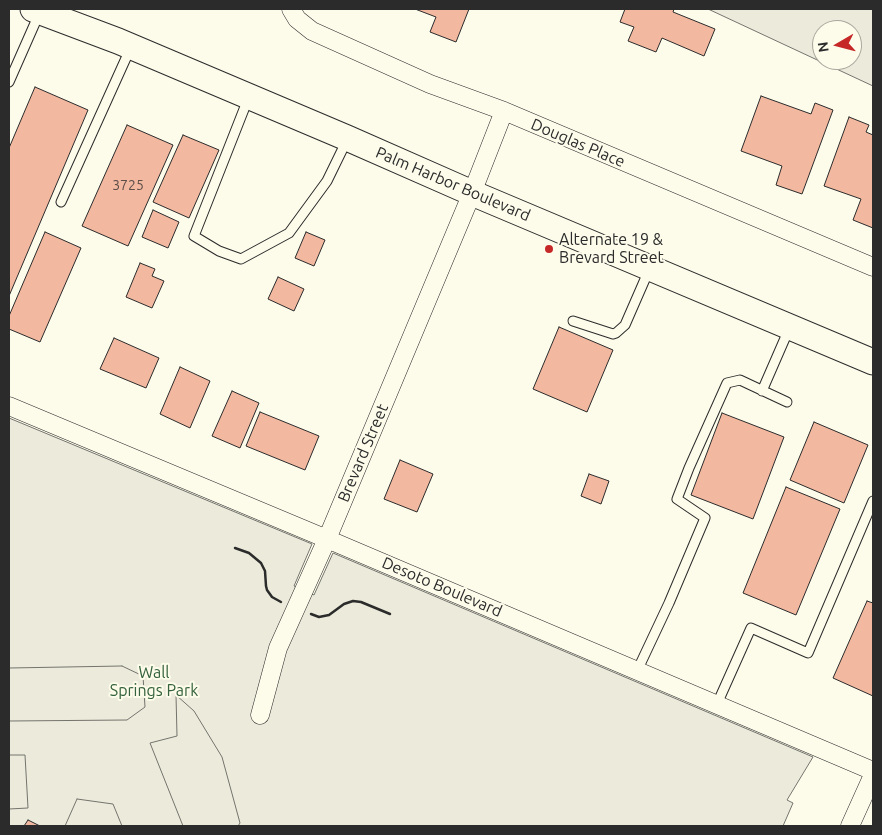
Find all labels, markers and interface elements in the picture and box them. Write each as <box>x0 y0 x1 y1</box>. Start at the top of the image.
north arrow <box>812 20 862 70</box>
text: N <box>814 41 832 53</box>
street label: Douglas Place <box>528 115 628 171</box>
street label: Palm Harbor Boulevard <box>373 143 533 225</box>
house number: 3725 <box>112 177 144 193</box>
place label: Alternate 19 & Brevard Street <box>559 230 664 268</box>
marker: Alternate 19 & Brevard Street <box>543 243 555 255</box>
street label: Brevard Street <box>334 401 392 505</box>
street label: Desoto Boulevard <box>379 553 505 621</box>
park label: Wall Springs Park <box>110 663 198 701</box>

